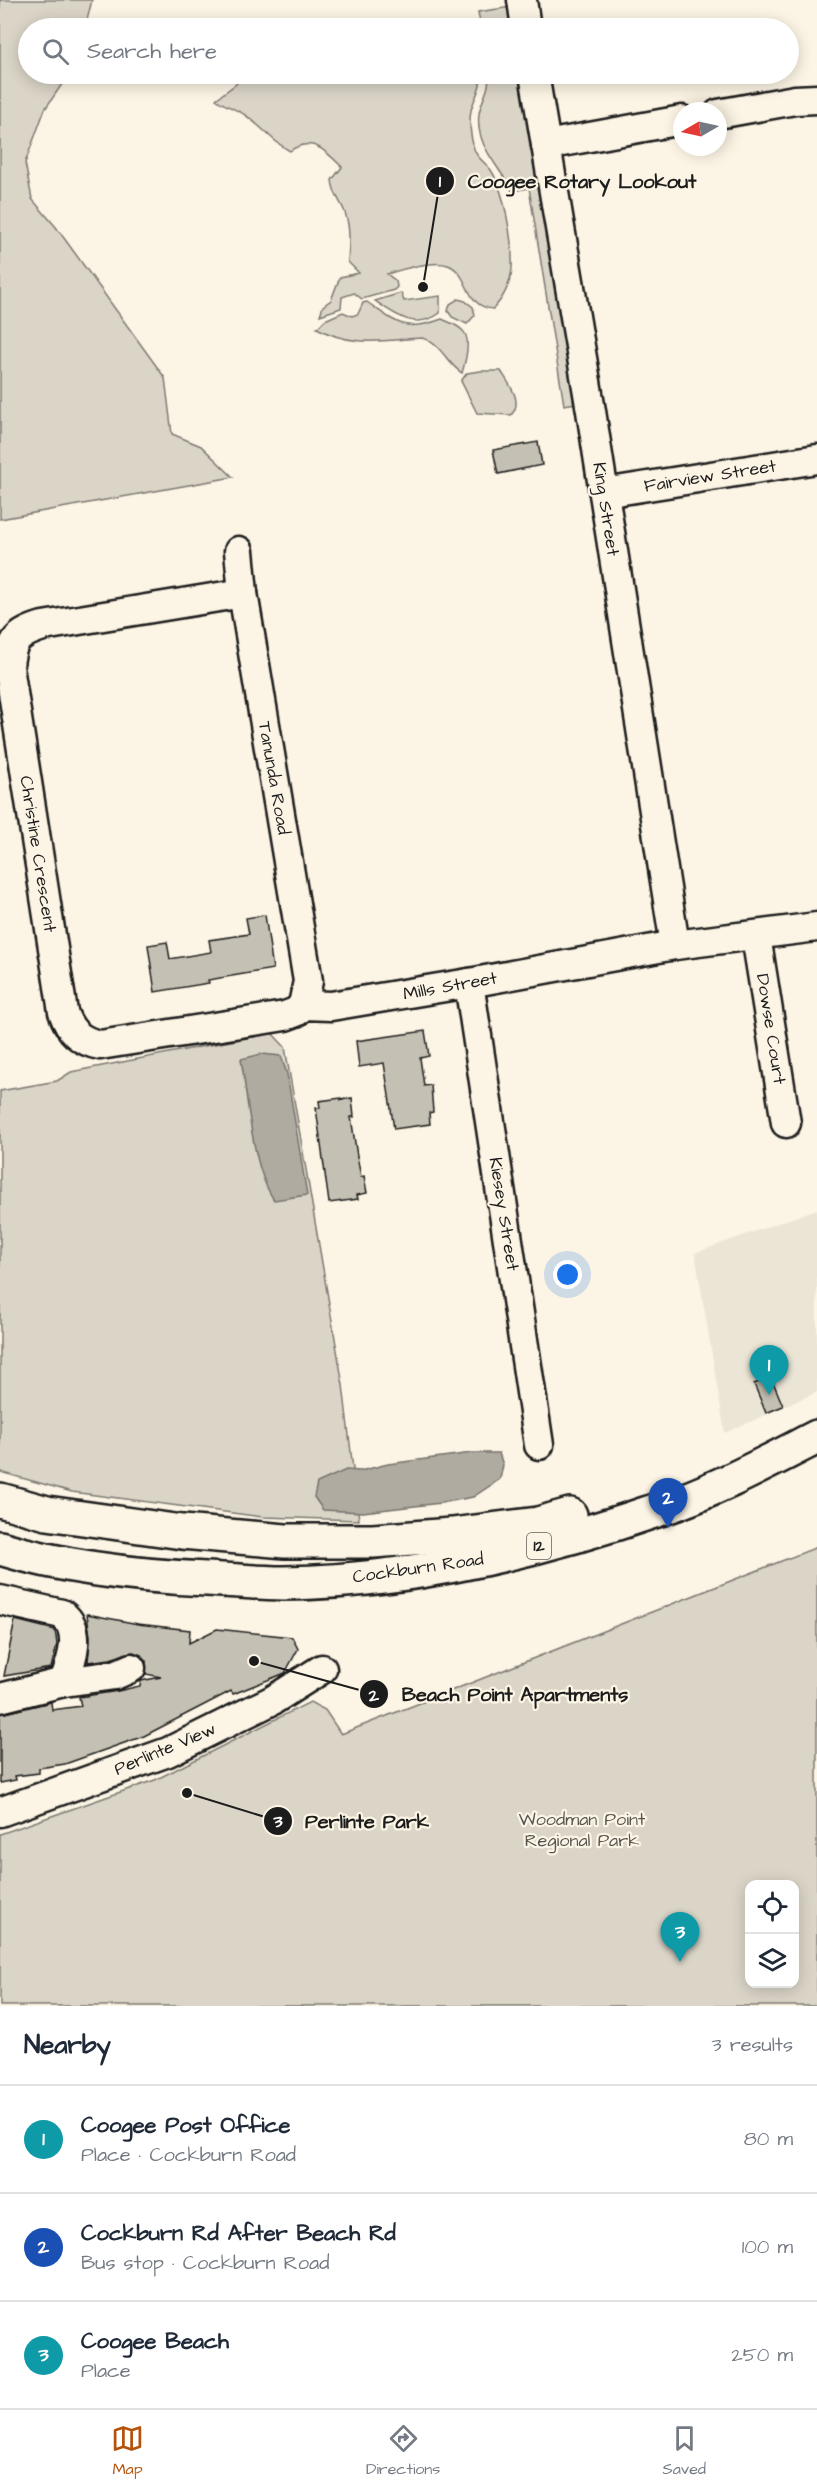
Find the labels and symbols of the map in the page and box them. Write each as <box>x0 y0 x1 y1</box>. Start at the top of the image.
north arrow <box>673 102 727 156</box>
callout: Coogee Rotary Lookout <box>425 162 708 200</box>
text: Coogee Rotary Lookout <box>468 168 697 197</box>
text: 1 <box>439 169 442 194</box>
street label: Fairview Street <box>642 453 779 499</box>
street label: King Street <box>585 460 626 559</box>
street label: Tanunda Road <box>252 719 296 837</box>
street label: Christine Crescent <box>13 774 63 935</box>
street label: Mills Street <box>401 965 500 1007</box>
street label: Dowse Court <box>750 972 792 1087</box>
street label: Kiesey Street <box>482 1155 525 1273</box>
your location <box>553 1260 582 1289</box>
pin: 1 <box>750 1346 788 1395</box>
pin: 2 <box>648 1478 688 1528</box>
road number: 12 <box>527 1533 551 1559</box>
street label: Cockburn Road <box>351 1546 485 1590</box>
callout: Beach Point Apartments <box>359 1675 640 1713</box>
text: Beach Point Apartments <box>402 1681 628 1709</box>
text: 2 <box>368 1683 380 1708</box>
street label: Perlinte View <box>110 1716 220 1782</box>
callout: Perlinte Park <box>263 1802 441 1840</box>
park label: Woodman Point Regional Park <box>519 1807 646 1854</box>
text: Perlinte Park <box>305 1808 430 1836</box>
text: 3 <box>272 1809 283 1834</box>
pin: 3 <box>660 1912 700 1962</box>

